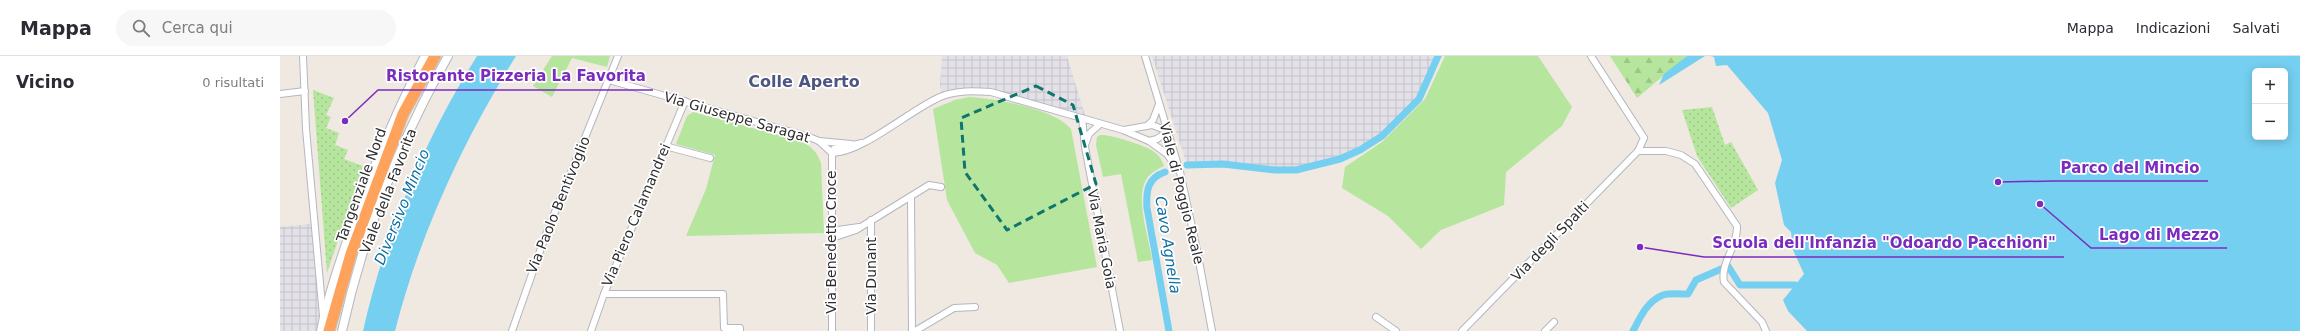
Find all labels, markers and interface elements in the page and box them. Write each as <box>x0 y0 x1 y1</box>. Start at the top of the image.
search box <box>116 10 396 46</box>
text: Mappa <box>20 17 92 39</box>
icon: search <box>130 17 152 39</box>
text: Cerca qui <box>162 19 233 37</box>
text: Mappa <box>2067 20 2114 36</box>
text: Indicazioni <box>2136 20 2210 36</box>
text: Salvati <box>2232 20 2280 36</box>
callout: Ristorante Pizzeria La Favorita <box>378 63 653 90</box>
text: Ristorante Pizzeria La Favorita <box>386 67 646 85</box>
map controls <box>2252 68 2288 140</box>
button: + <box>2252 68 2288 104</box>
text: Vicino <box>16 72 74 92</box>
district label: Colle Aperto <box>748 72 860 91</box>
text: 0 risultati <box>202 75 264 90</box>
street label: Via Giuseppe Saragat <box>662 88 812 146</box>
button: − <box>2252 104 2288 140</box>
street label: Viale di Poggio Reale <box>1157 120 1207 266</box>
street label: Tangenziale Nord <box>333 126 389 245</box>
street label: Viale della Favorita <box>357 126 419 256</box>
street label: Via Paolo Bentivoglio <box>523 134 593 276</box>
street label: Via Piero Calamandrei <box>599 141 673 289</box>
water label: Diversivo Mincio <box>371 147 433 267</box>
callout: Parco del Mincio <box>2053 154 2208 181</box>
text: Parco del Mincio <box>2061 159 2199 177</box>
street label: Via Benedetto Croce <box>823 170 839 314</box>
street label: Via Maria Goia <box>1084 188 1120 290</box>
water label: Cavo Agnella <box>1151 195 1185 295</box>
street label: Via degli Spalti <box>1508 198 1592 284</box>
callout: Lago di Mezzo <box>2091 221 2227 248</box>
text: Lago di Mezzo <box>2099 226 2219 244</box>
callout: Scuola dell'Infanzia "Odoardo Pacchioni" <box>1704 230 2064 257</box>
text: Scuola dell'Infanzia "Odoardo Pacchioni" <box>1712 234 2056 252</box>
street label: Via Dunant <box>863 237 879 315</box>

